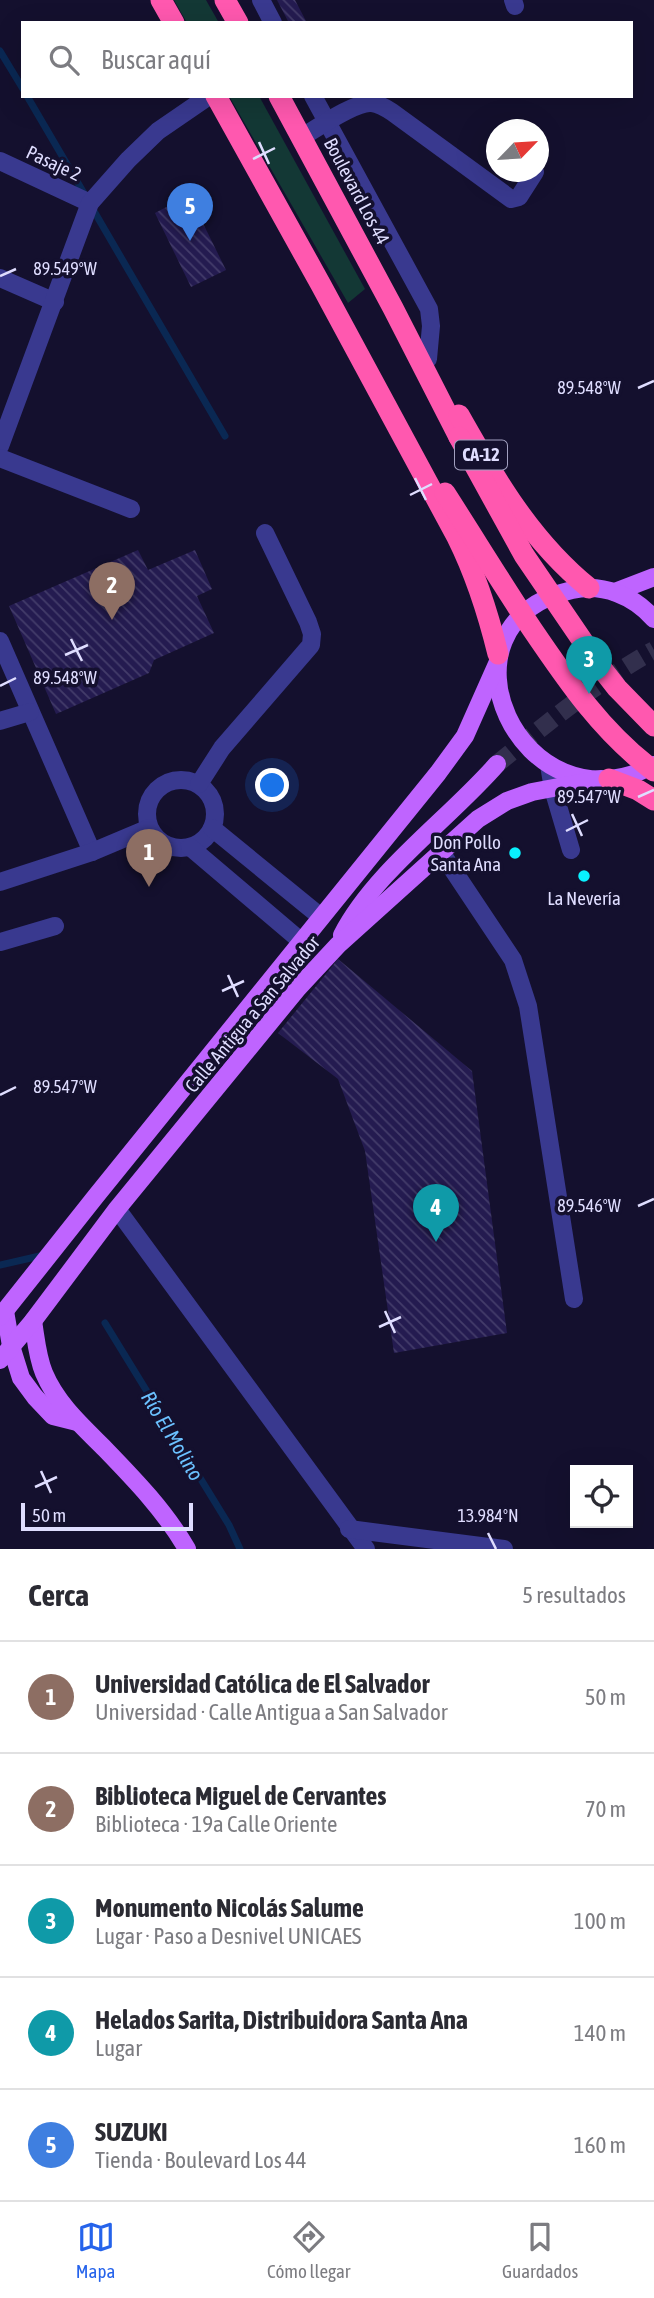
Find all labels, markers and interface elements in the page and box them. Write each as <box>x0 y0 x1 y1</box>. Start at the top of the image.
search box <box>21 21 633 98</box>
icon: search <box>45 41 83 79</box>
text: Buscar aquí <box>101 45 211 75</box>
north arrow <box>486 119 549 182</box>
street label: Boulevard Los 44 <box>320 134 394 248</box>
street label: Pasaje 2 <box>23 141 85 185</box>
pin: 5 <box>167 183 213 241</box>
text: 89.549°W <box>33 258 97 279</box>
text: 89.548°W <box>557 377 621 398</box>
road number: CA-12 <box>455 440 507 470</box>
pin: 2 <box>89 562 135 620</box>
pin: 3 <box>566 636 612 694</box>
text: 89.548°W <box>33 667 97 688</box>
your location <box>255 768 289 802</box>
text: 89.547°W <box>557 786 621 807</box>
pin: 1 <box>126 829 172 887</box>
place label: Don Pollo Santa Ana <box>431 831 501 875</box>
marker: Don Pollo Santa Ana <box>507 845 523 861</box>
marker: La Nevería <box>576 868 592 884</box>
place label: La Nevería <box>547 887 621 909</box>
street label: Calle Antigua a San Salvador <box>180 931 324 1097</box>
text: 89.547°W <box>33 1076 97 1097</box>
pin: 4 <box>413 1184 459 1242</box>
text: 89.546°W <box>557 1195 621 1216</box>
water label: Río El Molino <box>137 1387 209 1485</box>
map controls <box>570 1465 633 1528</box>
button: locate <box>570 1465 633 1528</box>
scale bar <box>21 1500 192 1532</box>
text: 50 m <box>32 1504 66 1526</box>
text: 13.984°N <box>457 1505 519 1526</box>
text: Cerca <box>28 1578 89 1612</box>
text: 5 resultados <box>522 1582 626 1608</box>
text: Universidad Católica de El Salvador <box>95 1669 429 1699</box>
text: 1 <box>46 1684 56 1710</box>
text: 50 m <box>585 1684 626 1710</box>
text: Universidad · Calle Antigua a San Salvador <box>95 1699 448 1725</box>
text: Biblioteca Miguel de Cervantes <box>95 1781 387 1811</box>
text: 2 <box>46 1796 56 1822</box>
text: 70 m <box>585 1796 626 1822</box>
text: Biblioteca · 19a Calle Oriente <box>95 1811 337 1837</box>
text: Monumento Nicolás Salume <box>95 1893 364 1923</box>
text: 3 <box>46 1908 56 1934</box>
text: 100 m <box>574 1908 626 1934</box>
text: Lugar · Paso a Desnivel UNICAES <box>95 1923 361 1949</box>
text: Helados Sarita, Distribuidora Santa Ana <box>95 2005 468 2035</box>
text: 4 <box>46 2020 56 2046</box>
text: 140 m <box>574 2020 626 2046</box>
text: Lugar <box>95 2035 142 2061</box>
text: SUZUKI <box>95 2117 168 2147</box>
text: 5 <box>46 2132 56 2158</box>
text: 160 m <box>574 2132 626 2158</box>
text: Tienda · Boulevard Los 44 <box>95 2147 307 2173</box>
tab: Mapa <box>76 2218 115 2282</box>
tab: Cómo llegar <box>267 2218 350 2282</box>
tab: Guardados <box>502 2218 578 2282</box>

